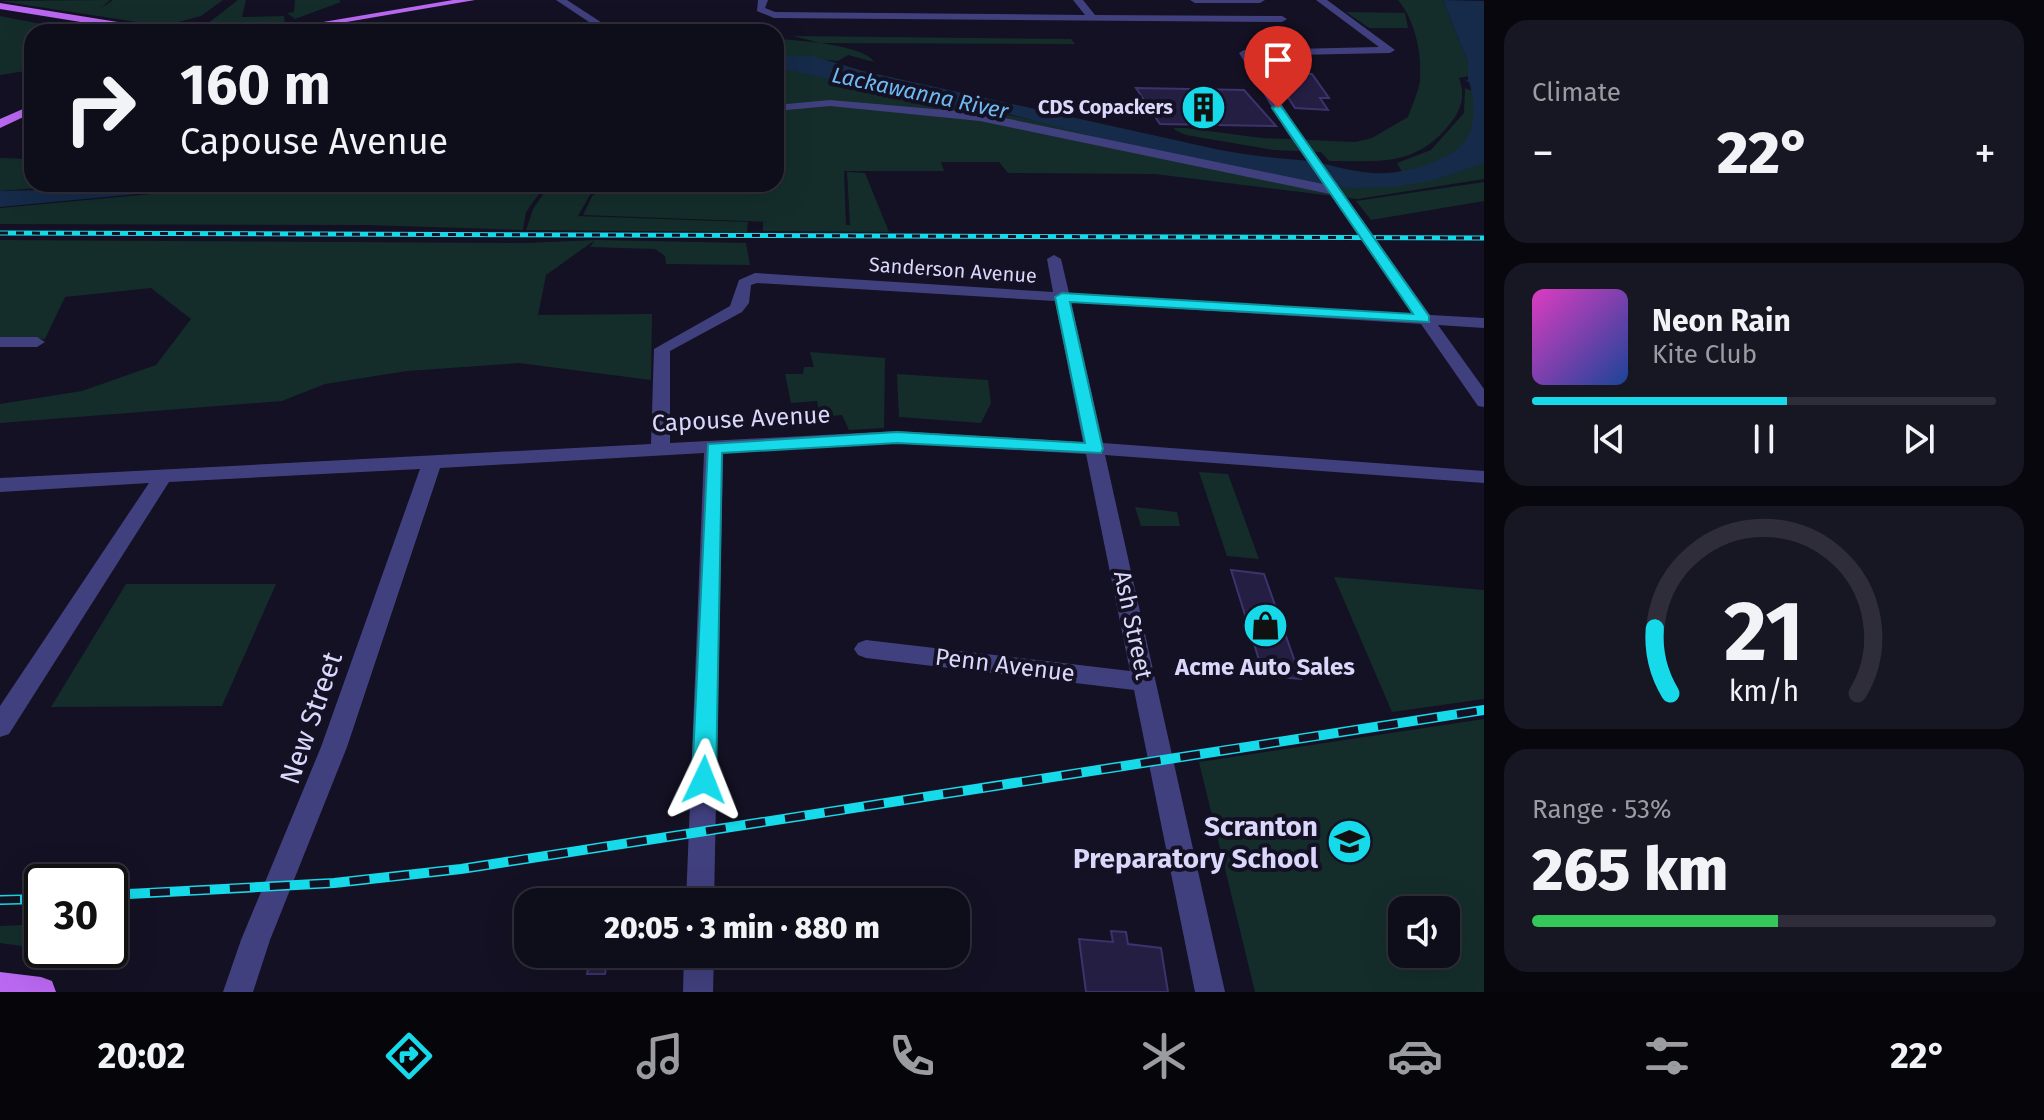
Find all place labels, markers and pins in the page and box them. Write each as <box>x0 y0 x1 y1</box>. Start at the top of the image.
pin <box>1244 26 1312 108</box>
building icon: CDS Copackers <box>1180 83 1228 131</box>
place label: CDS Copackers <box>1038 95 1173 119</box>
shop icon: Acme Auto Sales <box>1241 601 1289 649</box>
place label: Acme Auto Sales <box>1174 653 1355 681</box>
place label: Scranton Preparatory School <box>1073 810 1319 875</box>
school or university icon: Scranton Preparatory School <box>1325 818 1373 866</box>

